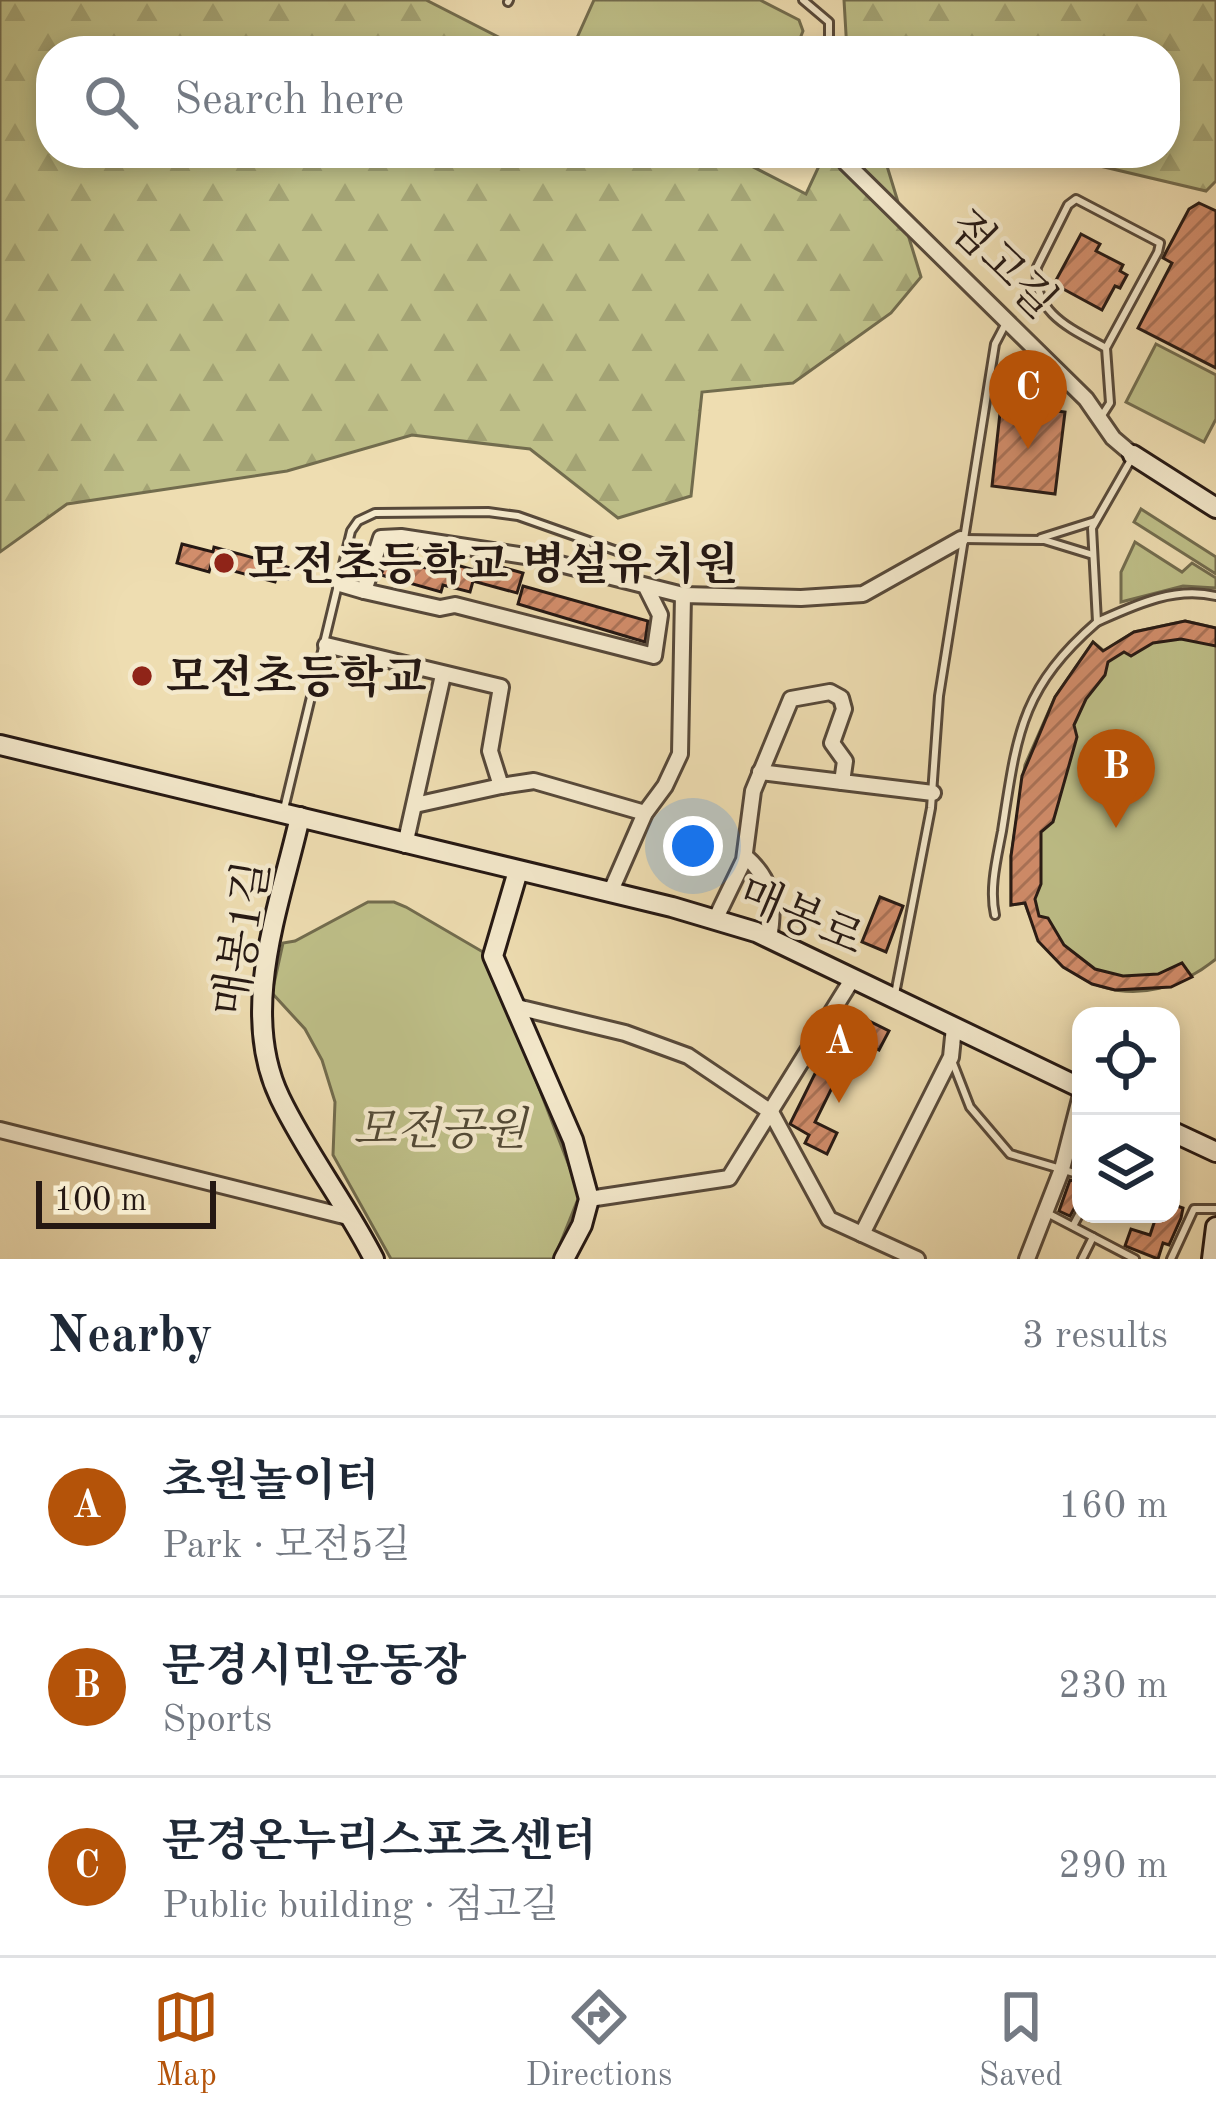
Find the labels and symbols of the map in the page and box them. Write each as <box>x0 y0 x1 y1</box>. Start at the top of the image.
street label: 점고길 <box>939 201 1066 328</box>
pin: C <box>989 350 1067 449</box>
place label: 모전초등학교 병설유치원 <box>248 540 739 590</box>
marker: 모전초등학교 병설유치원 <box>211 550 237 576</box>
place label: 모전초등학교 <box>166 653 427 703</box>
marker: 모전초등학교 <box>129 663 155 689</box>
pin: B <box>1077 729 1155 828</box>
your location <box>663 816 723 876</box>
street label: 매봉1길 <box>205 857 279 1020</box>
street label: 매봉로 <box>731 868 871 965</box>
pin: A <box>800 1004 878 1103</box>
park label: 모전공원 <box>353 1105 529 1155</box>
scale bar <box>36 1175 216 1228</box>

